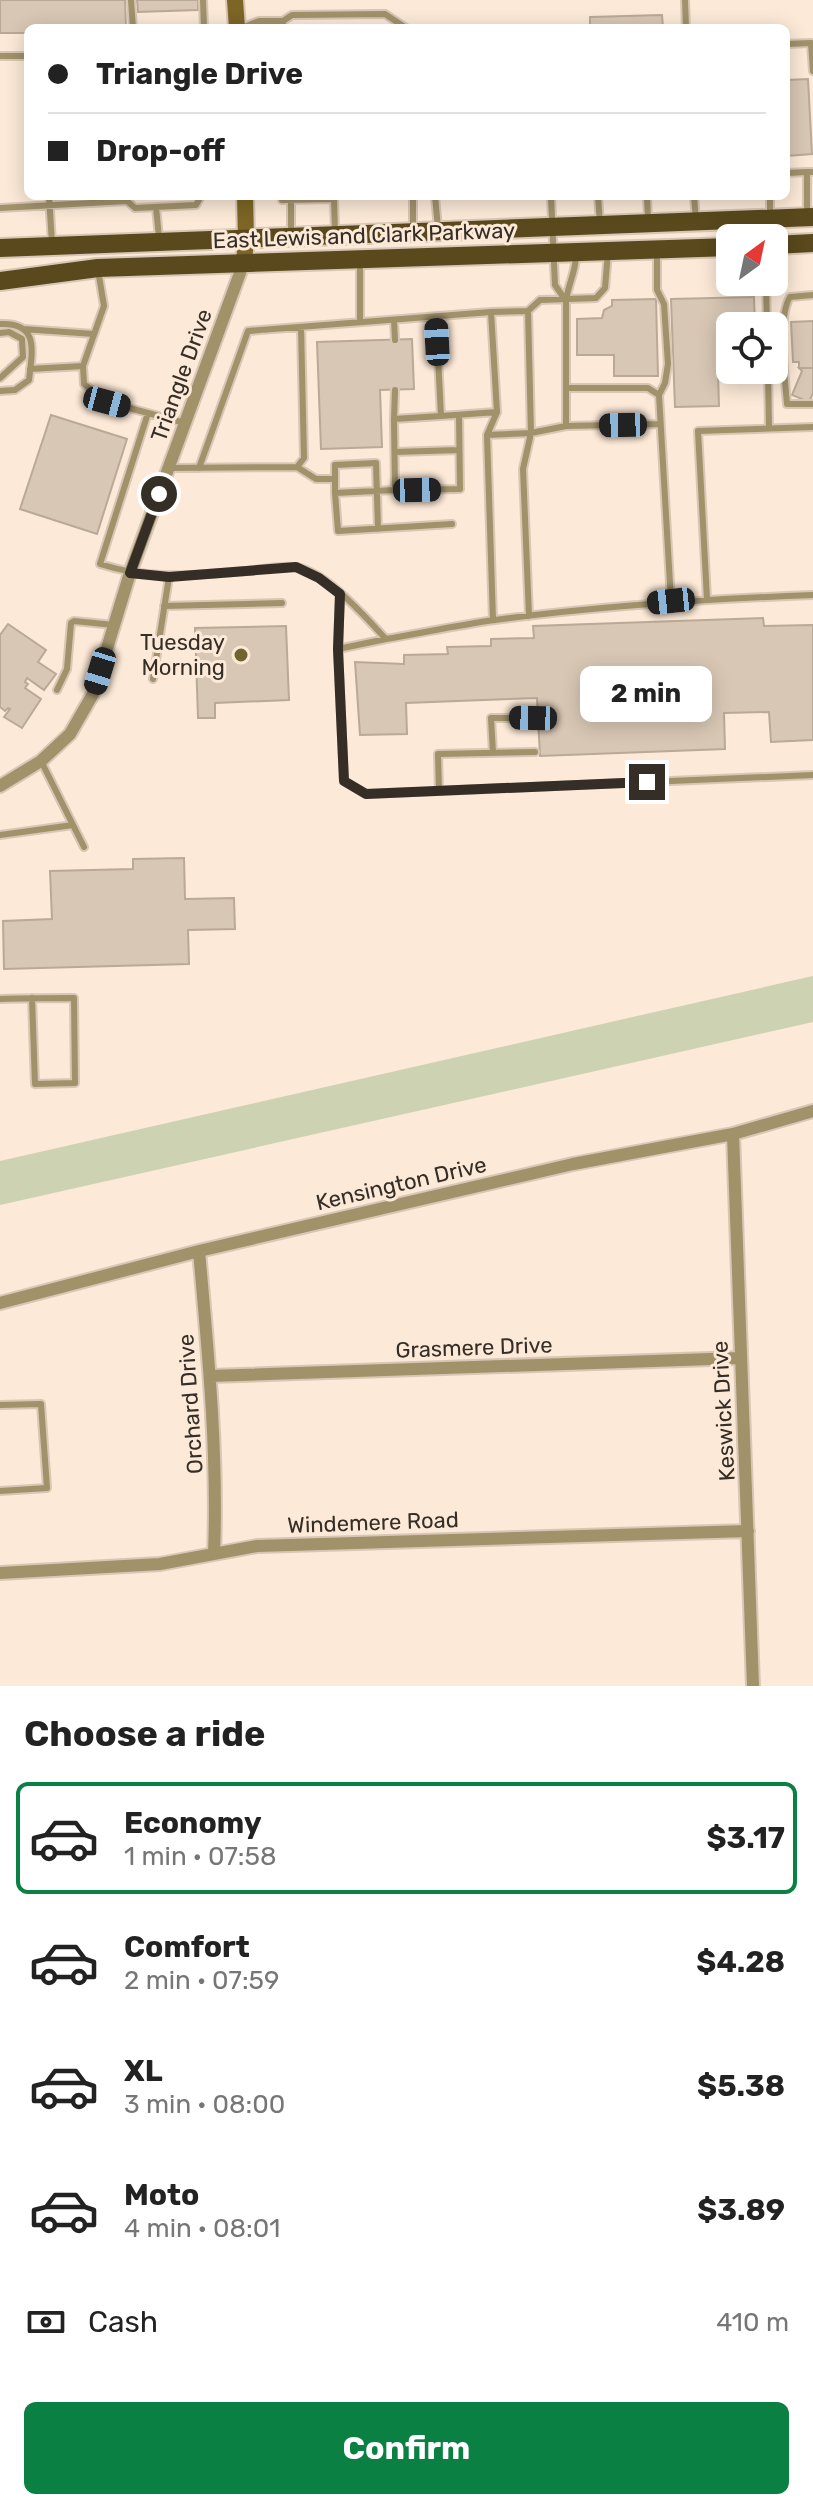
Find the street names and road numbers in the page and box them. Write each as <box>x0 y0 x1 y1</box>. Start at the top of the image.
street label: East Lewis and Clark Parkway <box>212 217 516 254</box>
street label: Triangle Drive <box>145 305 218 445</box>
street label: Kensington Drive <box>313 1151 489 1216</box>
street label: Grasmere Drive <box>395 1331 553 1364</box>
street label: Orchard Drive <box>172 1333 209 1475</box>
street label: Keswick Drive <box>706 1340 741 1482</box>
street label: Windemere Road <box>287 1506 459 1539</box>

